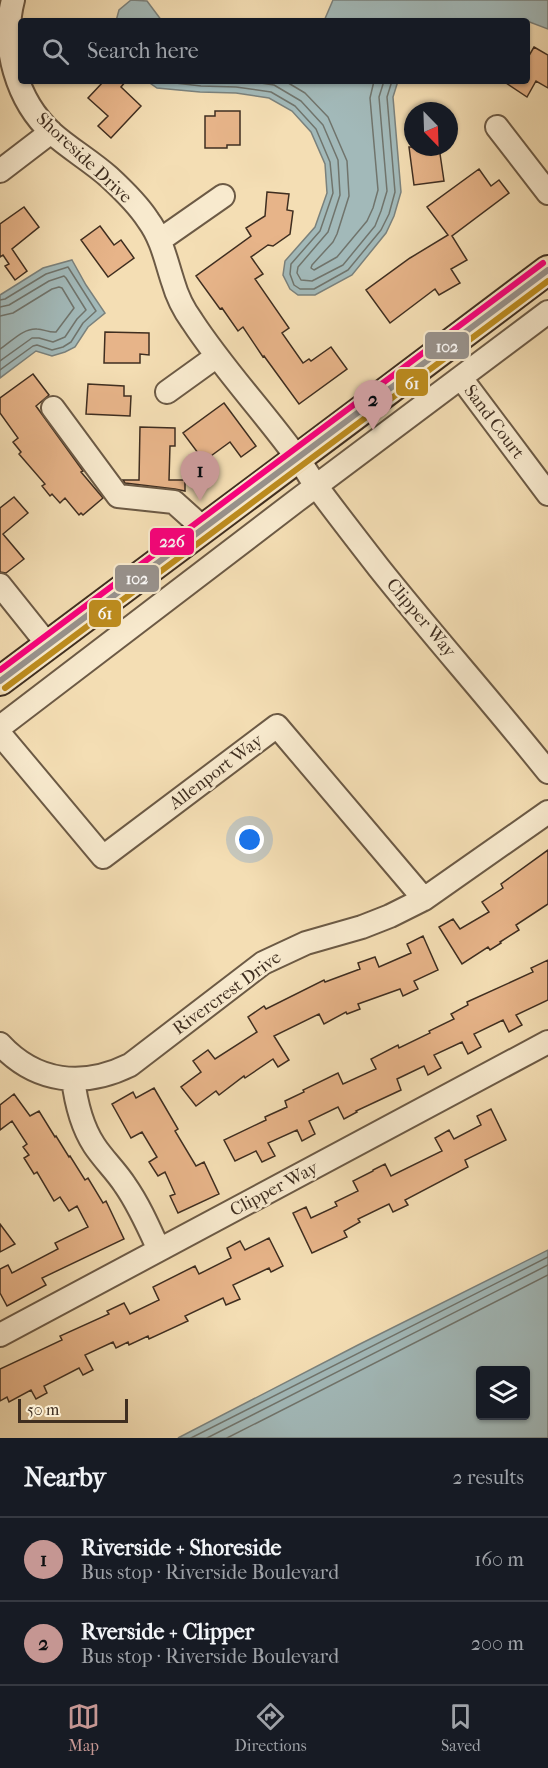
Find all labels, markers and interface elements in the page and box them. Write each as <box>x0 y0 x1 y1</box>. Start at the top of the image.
search box <box>18 18 530 84</box>
icon: search <box>39 35 72 68</box>
text: Search here <box>87 38 199 64</box>
north arrow <box>404 102 458 156</box>
street label: Shoreside Drive <box>32 108 136 208</box>
line badge: 102 <box>424 331 470 360</box>
text: 102 <box>436 337 458 356</box>
line badge: 61 <box>395 368 429 397</box>
text: 61 <box>405 374 419 393</box>
pin: 2 <box>354 380 392 430</box>
street label: Sand Court <box>459 381 529 464</box>
pin: 1 <box>180 452 220 501</box>
line badge: 226 <box>149 527 195 556</box>
text: 226 <box>159 532 185 551</box>
line badge: 102 <box>114 564 160 593</box>
text: 102 <box>126 569 148 588</box>
street label: Clipper Way <box>382 574 461 663</box>
line badge: 61 <box>88 599 122 628</box>
text: 61 <box>98 604 112 623</box>
street label: Allenport Way <box>164 729 268 815</box>
your location <box>235 825 264 854</box>
street label: Rivercrest Drive <box>169 947 285 1039</box>
street label: Clipper Way <box>226 1156 323 1221</box>
map controls <box>476 1366 530 1420</box>
button: layers <box>476 1366 530 1420</box>
scale bar <box>18 1396 128 1424</box>
text: 50 m <box>27 1400 59 1419</box>
text: Nearby <box>24 1462 106 1493</box>
text: 2 results <box>453 1466 524 1489</box>
text: Riverside + Shoreside <box>81 1535 282 1561</box>
text: 1 <box>40 1548 47 1571</box>
text: 160 m <box>474 1548 524 1571</box>
text: Bus stop · Riverside Boulevard <box>81 1561 339 1584</box>
text: Rverside + Clipper <box>81 1619 254 1645</box>
text: 2 <box>38 1632 49 1655</box>
text: 200 m <box>471 1632 524 1655</box>
text: Bus stop · Riverside Boulevard <box>81 1645 339 1668</box>
tab: Map <box>67 1700 100 1755</box>
tab: Directions <box>235 1700 307 1755</box>
tab: Saved <box>441 1700 481 1755</box>

